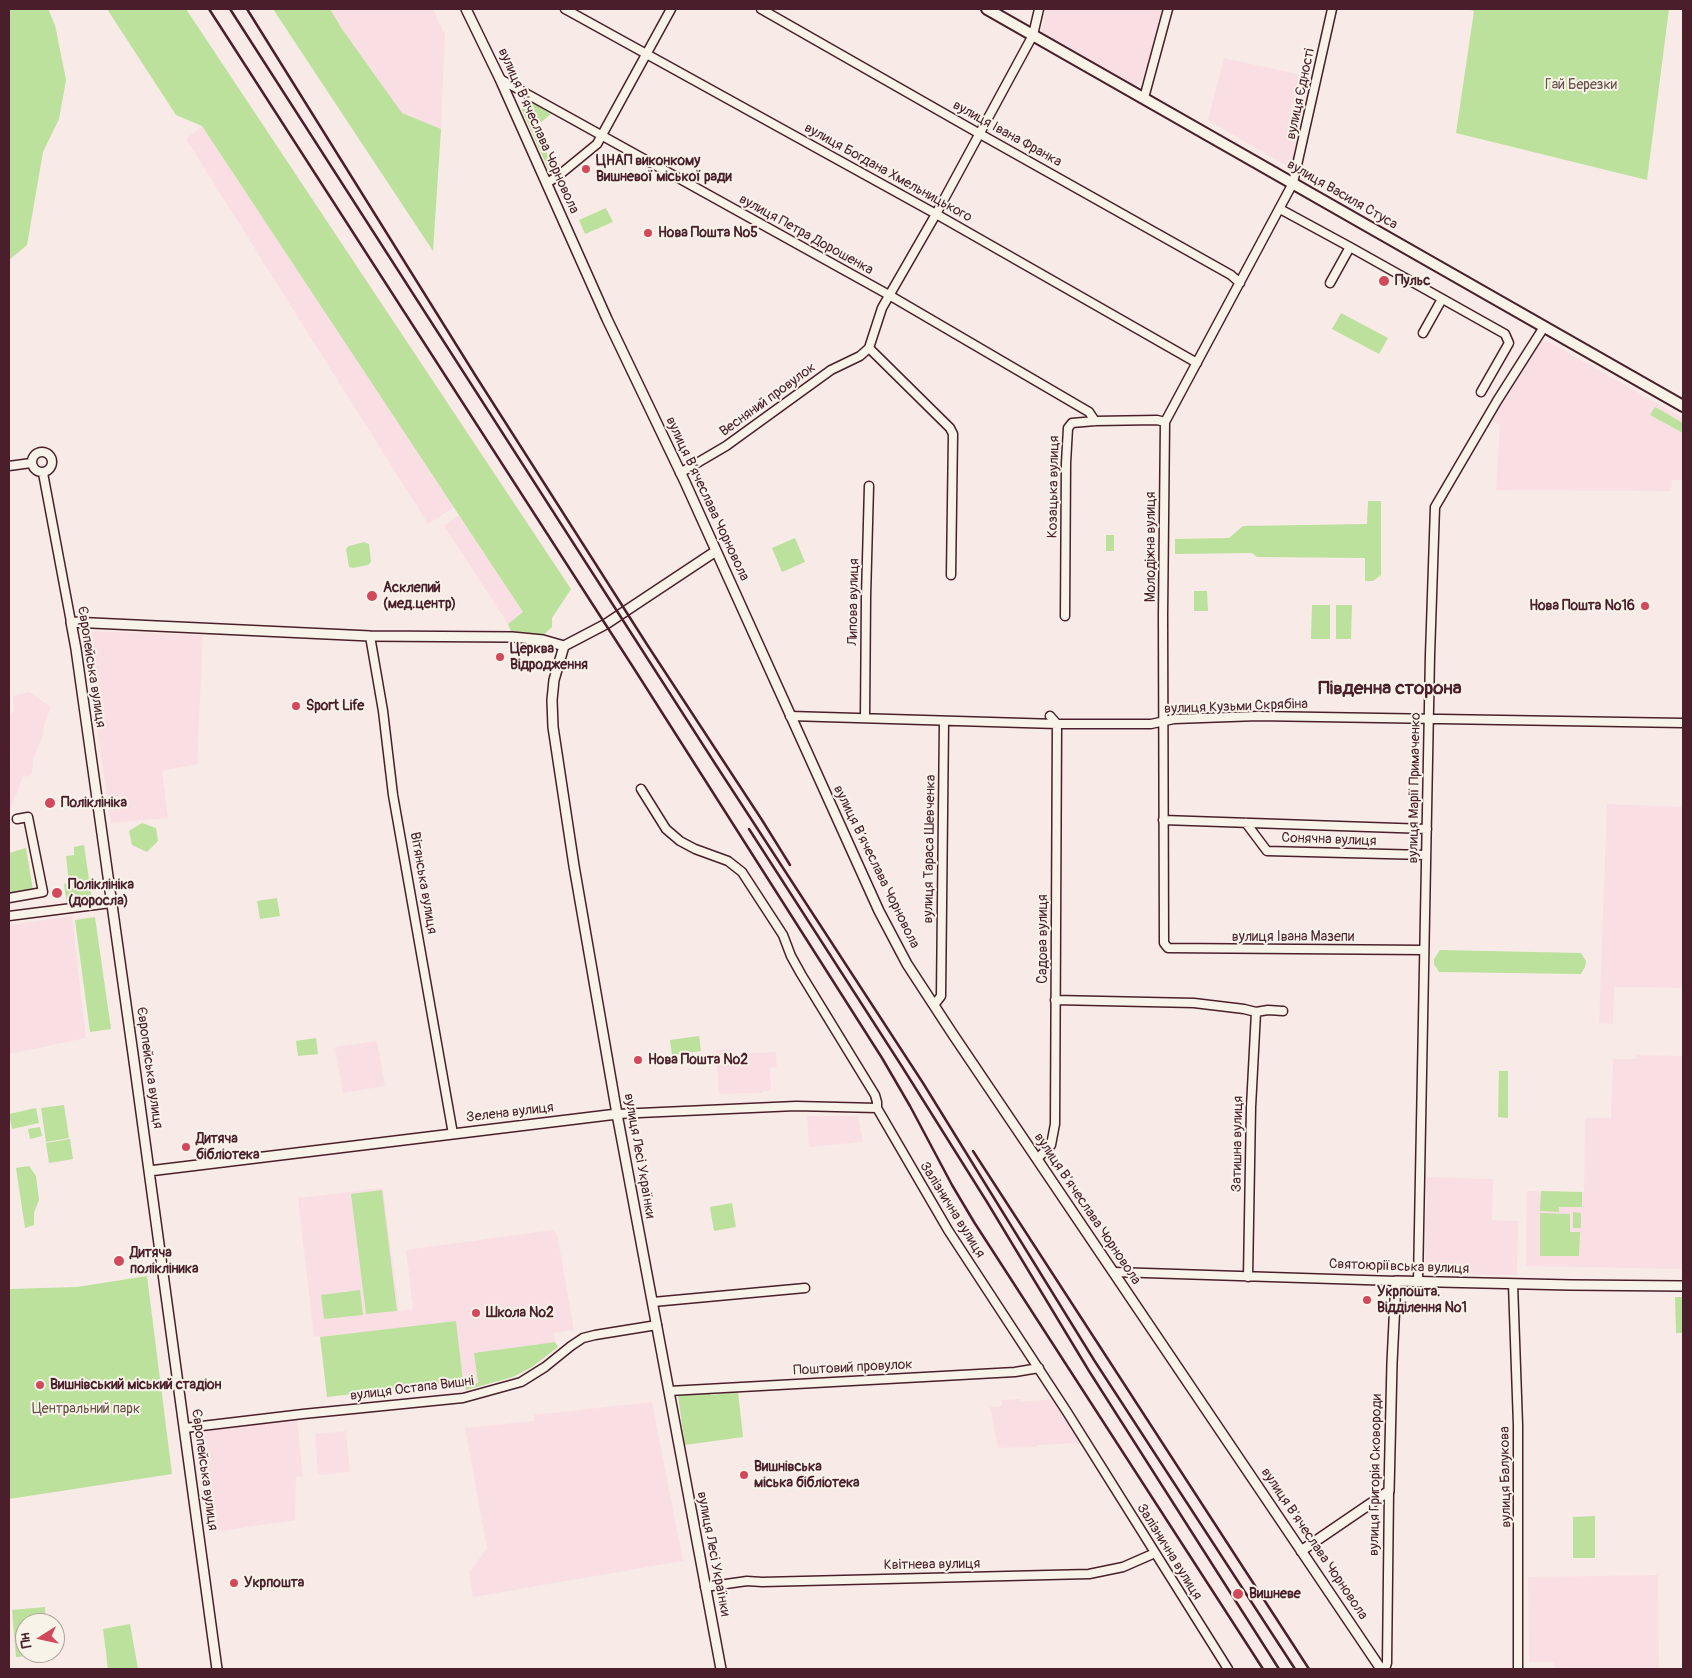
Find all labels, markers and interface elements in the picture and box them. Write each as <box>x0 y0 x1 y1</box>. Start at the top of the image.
street label: вулиця Вʼячеслава Чорновола <box>494 46 582 216</box>
street label: вулиця Єдності <box>1283 47 1319 141</box>
park label: Гай Березки <box>1545 77 1617 93</box>
street label: вулиця Івана Франка <box>950 97 1064 171</box>
street label: вулиця Богдана Хмельницького <box>801 120 975 226</box>
place label: ЦНАП виконкому Вишневої міської ради <box>596 153 732 186</box>
street label: вулиця Василя Стуса <box>1284 157 1400 233</box>
marker: ЦНАП виконкому Вишневої міської ради <box>580 163 592 175</box>
street label: вулиця Петра Дорошенка <box>736 191 876 279</box>
place label: Нова Пошта №5 <box>658 225 758 241</box>
marker: Нова Пошта №5 <box>642 227 654 239</box>
place label: Пульс <box>1395 273 1430 289</box>
marker: Пульс <box>1377 274 1391 288</box>
street label: Весняний провулок <box>717 359 819 441</box>
street label: вулиця Вʼячеслава Чорновола <box>661 414 753 584</box>
street label: Козацька вулиця <box>1045 436 1063 538</box>
street label: Молодіжна вулиця <box>1143 492 1159 602</box>
street label: Липова вулиця <box>845 558 863 646</box>
place label: Асклепий (мед.центр) <box>383 580 456 612</box>
marker: Асклепий (мед.центр) <box>365 589 379 603</box>
place label: Нова Пошта №16 <box>1529 598 1635 614</box>
marker: Нова Пошта №16 <box>1639 600 1651 612</box>
street label: Європейська вулиця <box>73 605 109 729</box>
place label: Церква Відродження <box>510 641 588 674</box>
marker: Церква Відродження <box>494 651 506 663</box>
district label: Південна сторона <box>1318 678 1462 700</box>
street label: вулиця Кузьми Скрябіна <box>1164 696 1308 718</box>
place label: Sport Life <box>306 698 364 714</box>
marker: Sport Life <box>290 700 302 712</box>
street label: вулиця Марії Примаченко <box>1405 712 1425 864</box>
street label: вулиця Тараса Шевченка <box>920 774 940 924</box>
street label: вулиця Вʼячеслава Чорновола <box>829 783 923 951</box>
place label: Поліклініка <box>61 795 127 811</box>
marker: Поліклініка <box>43 796 57 810</box>
street label: Сонячна вулиця <box>1281 830 1377 850</box>
street label: Вітянська вулиця <box>406 831 440 935</box>
place label: Поліклініка (доросла) <box>68 877 134 910</box>
marker: Поліклініка (доросла) <box>50 886 64 900</box>
street label: Садова вулиця <box>1035 894 1051 984</box>
street label: вулиця Івана Мазепи <box>1232 929 1354 945</box>
street label: Європейська вулиця <box>132 1006 166 1130</box>
place label: Нова Пошта №2 <box>648 1052 748 1068</box>
marker: Нова Пошта №2 <box>632 1054 644 1066</box>
street label: вулиця Лесі Українки <box>620 1092 658 1220</box>
street label: Затишна вулиця <box>1229 1096 1247 1192</box>
street label: Зелена вулиця <box>465 1099 555 1127</box>
street label: вулиця Вʼячеслава Чорновола <box>1030 1130 1144 1288</box>
place label: Дитяча бібліотека <box>196 1131 260 1164</box>
marker: Дитяча бібліотека <box>180 1141 192 1153</box>
street label: Залізнична вулиця <box>916 1159 988 1261</box>
place label: Дитяча полікліника <box>130 1245 199 1278</box>
marker: Дитяча полікліника <box>112 1254 126 1268</box>
street label: Святоюріївська вулиця <box>1329 1256 1469 1278</box>
place label: Укрпошта. Відділення №1 <box>1377 1284 1467 1316</box>
marker: Укрпошта. Відділення №1 <box>1361 1294 1373 1306</box>
place label: Школа №2 <box>486 1305 554 1321</box>
marker: Школа №2 <box>470 1307 482 1319</box>
street label: Поштовий провулок <box>793 1356 913 1380</box>
street label: вулиця Остапа Вишні <box>349 1373 475 1405</box>
place label: Вишнівський міський стадіон <box>50 1377 221 1393</box>
marker: Вишнівський міський стадіон <box>34 1379 46 1391</box>
street label: вулиця Григорія Сковороди <box>1366 1394 1386 1556</box>
park label: Центральний парк <box>32 1401 140 1417</box>
street label: Європейська вулиця <box>187 1408 221 1532</box>
street label: вулиця Балукова <box>1497 1426 1515 1528</box>
place label: Вишнівська міська бібліотека <box>754 1459 860 1491</box>
street label: вулиця Вʼячеслава Чорновола <box>1257 1465 1371 1623</box>
marker: Вишнівська міська бібліотека <box>738 1469 750 1481</box>
street label: вулиця Лесі Українки <box>693 1490 733 1618</box>
street label: Залізнична вулиця <box>1133 1501 1205 1603</box>
street label: Квітнева вулиця <box>884 1556 980 1574</box>
place label: Укрпошта <box>244 1575 304 1591</box>
marker: Укрпошта <box>228 1577 240 1589</box>
place label: Вишневе <box>1249 1586 1301 1602</box>
marker: Вишневе <box>1231 1587 1245 1601</box>
north arrow <box>15 1613 65 1663</box>
text: Пн <box>16 1631 35 1650</box>

